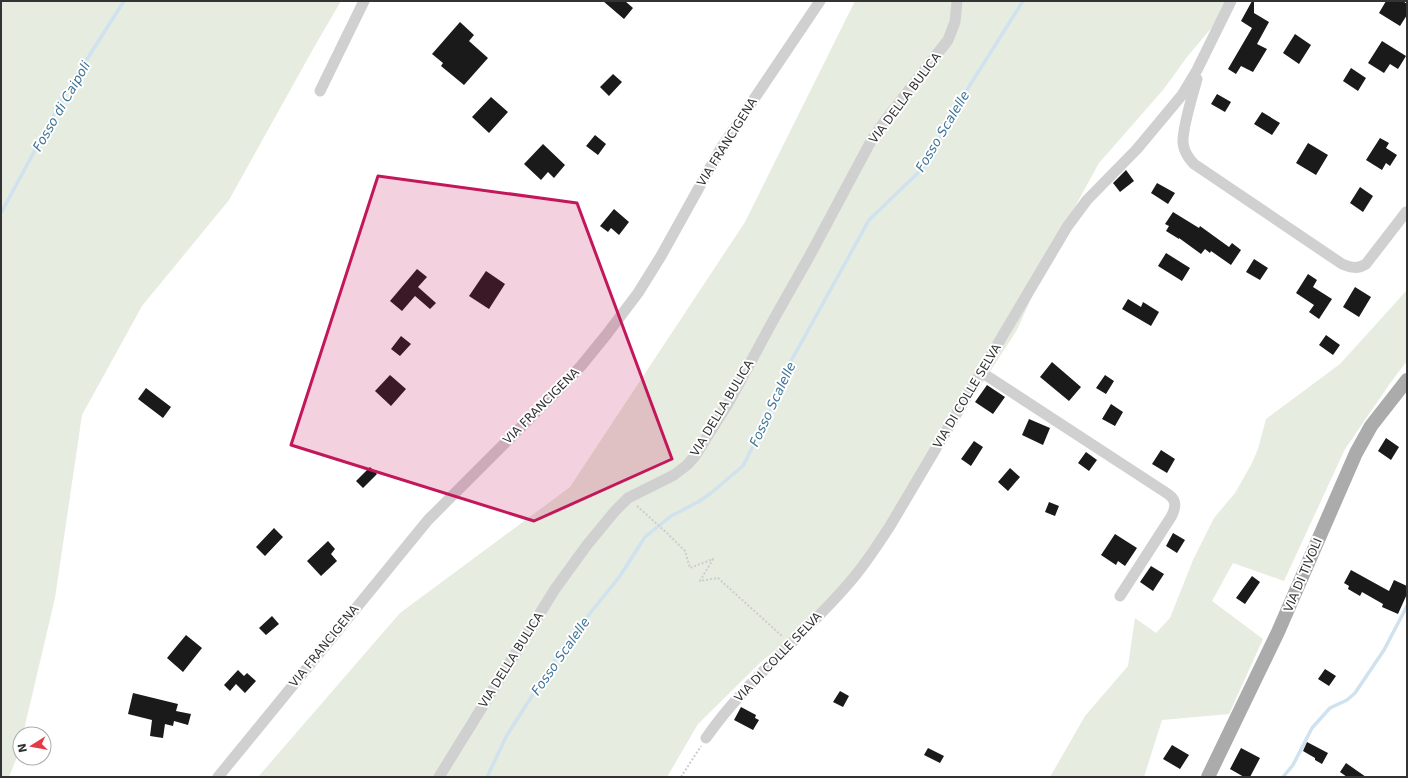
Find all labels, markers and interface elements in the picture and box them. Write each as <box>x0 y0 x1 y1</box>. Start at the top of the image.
street label: VIA DELLA BULICA <box>866 49 944 146</box>
water label: Fosso di Caipoli <box>30 58 93 154</box>
water label: Fosso Scalelle <box>912 88 972 174</box>
street label: VIA FRANCIGENA <box>694 95 760 189</box>
street label: VIA DI COLLE SELVA <box>930 341 1004 451</box>
street label: VIA DELLA BULICA <box>688 357 757 459</box>
water label: Fosso Scalelle <box>746 360 799 449</box>
street label: VIA FRANCIGENA <box>500 365 582 447</box>
street label: VIA DI TIVOLI <box>1281 536 1325 614</box>
street label: VIA FRANCIGENA <box>287 601 362 690</box>
street label: VIA DELLA BULICA <box>476 609 547 710</box>
street label: VIA DI COLLE SELVA <box>732 609 825 705</box>
water label: Fosso Scalelle <box>528 615 593 698</box>
north arrow <box>12 726 52 766</box>
text: N <box>15 742 30 754</box>

